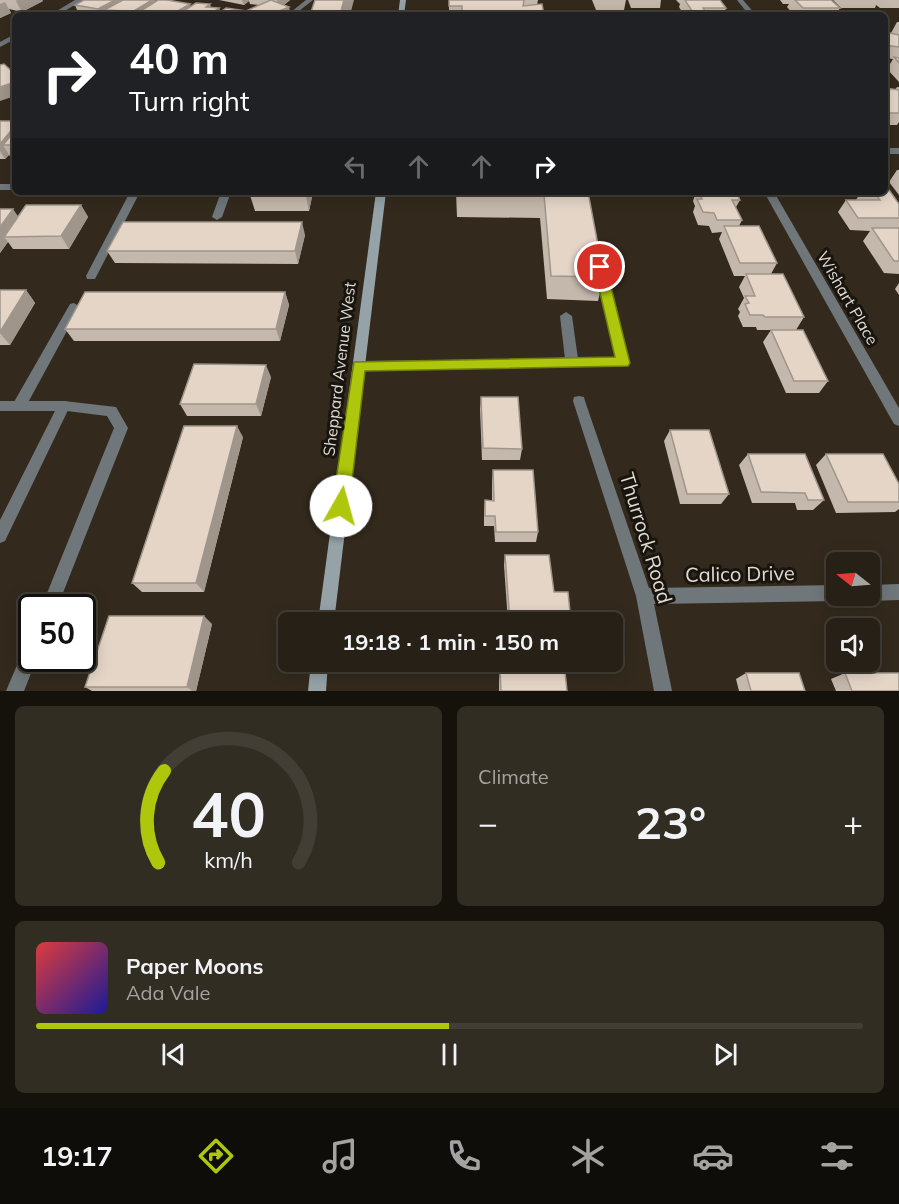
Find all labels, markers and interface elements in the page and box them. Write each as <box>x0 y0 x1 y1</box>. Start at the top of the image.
text: 40 m <box>129 32 229 85</box>
icon: right <box>30 36 108 114</box>
text: Turn right <box>129 84 249 118</box>
icon: left <box>339 150 372 183</box>
icon: ahead <box>402 150 435 183</box>
icon: ahead <box>465 150 498 183</box>
icon: right <box>528 150 561 183</box>
pin <box>574 241 625 292</box>
street label: Wishart Place <box>813 248 883 348</box>
icon: arrive <box>583 250 616 283</box>
street label: Sheppard Avenue West <box>318 280 360 457</box>
street label: Thurrock Road <box>615 469 678 606</box>
position arrow <box>309 474 373 538</box>
north arrow <box>826 552 880 606</box>
map controls <box>826 552 880 672</box>
street label: Calico Drive <box>685 560 795 587</box>
speed limit sign: 50 <box>18 594 96 672</box>
button: sound <box>826 618 880 672</box>
text: 19:18 · 1 min · 150 m <box>342 628 559 656</box>
text: Climate <box>478 764 549 789</box>
text: 40 <box>191 774 266 853</box>
text: 23° <box>635 794 706 850</box>
text: − <box>478 802 498 843</box>
text: + <box>843 802 863 843</box>
text: km/h <box>204 846 253 873</box>
text: Paper Moons <box>126 952 264 980</box>
text: Ada Vale <box>126 980 210 1005</box>
icon: previous <box>157 1038 190 1071</box>
icon: pause <box>433 1038 466 1071</box>
icon: next <box>709 1038 742 1071</box>
icon: directions <box>195 1135 237 1177</box>
icon: music <box>319 1135 361 1177</box>
icon: phone <box>443 1135 485 1177</box>
icon: climate <box>567 1135 609 1177</box>
icon: car <box>692 1135 734 1177</box>
icon: filters <box>816 1135 858 1177</box>
text: 19:17 <box>41 1139 113 1173</box>

